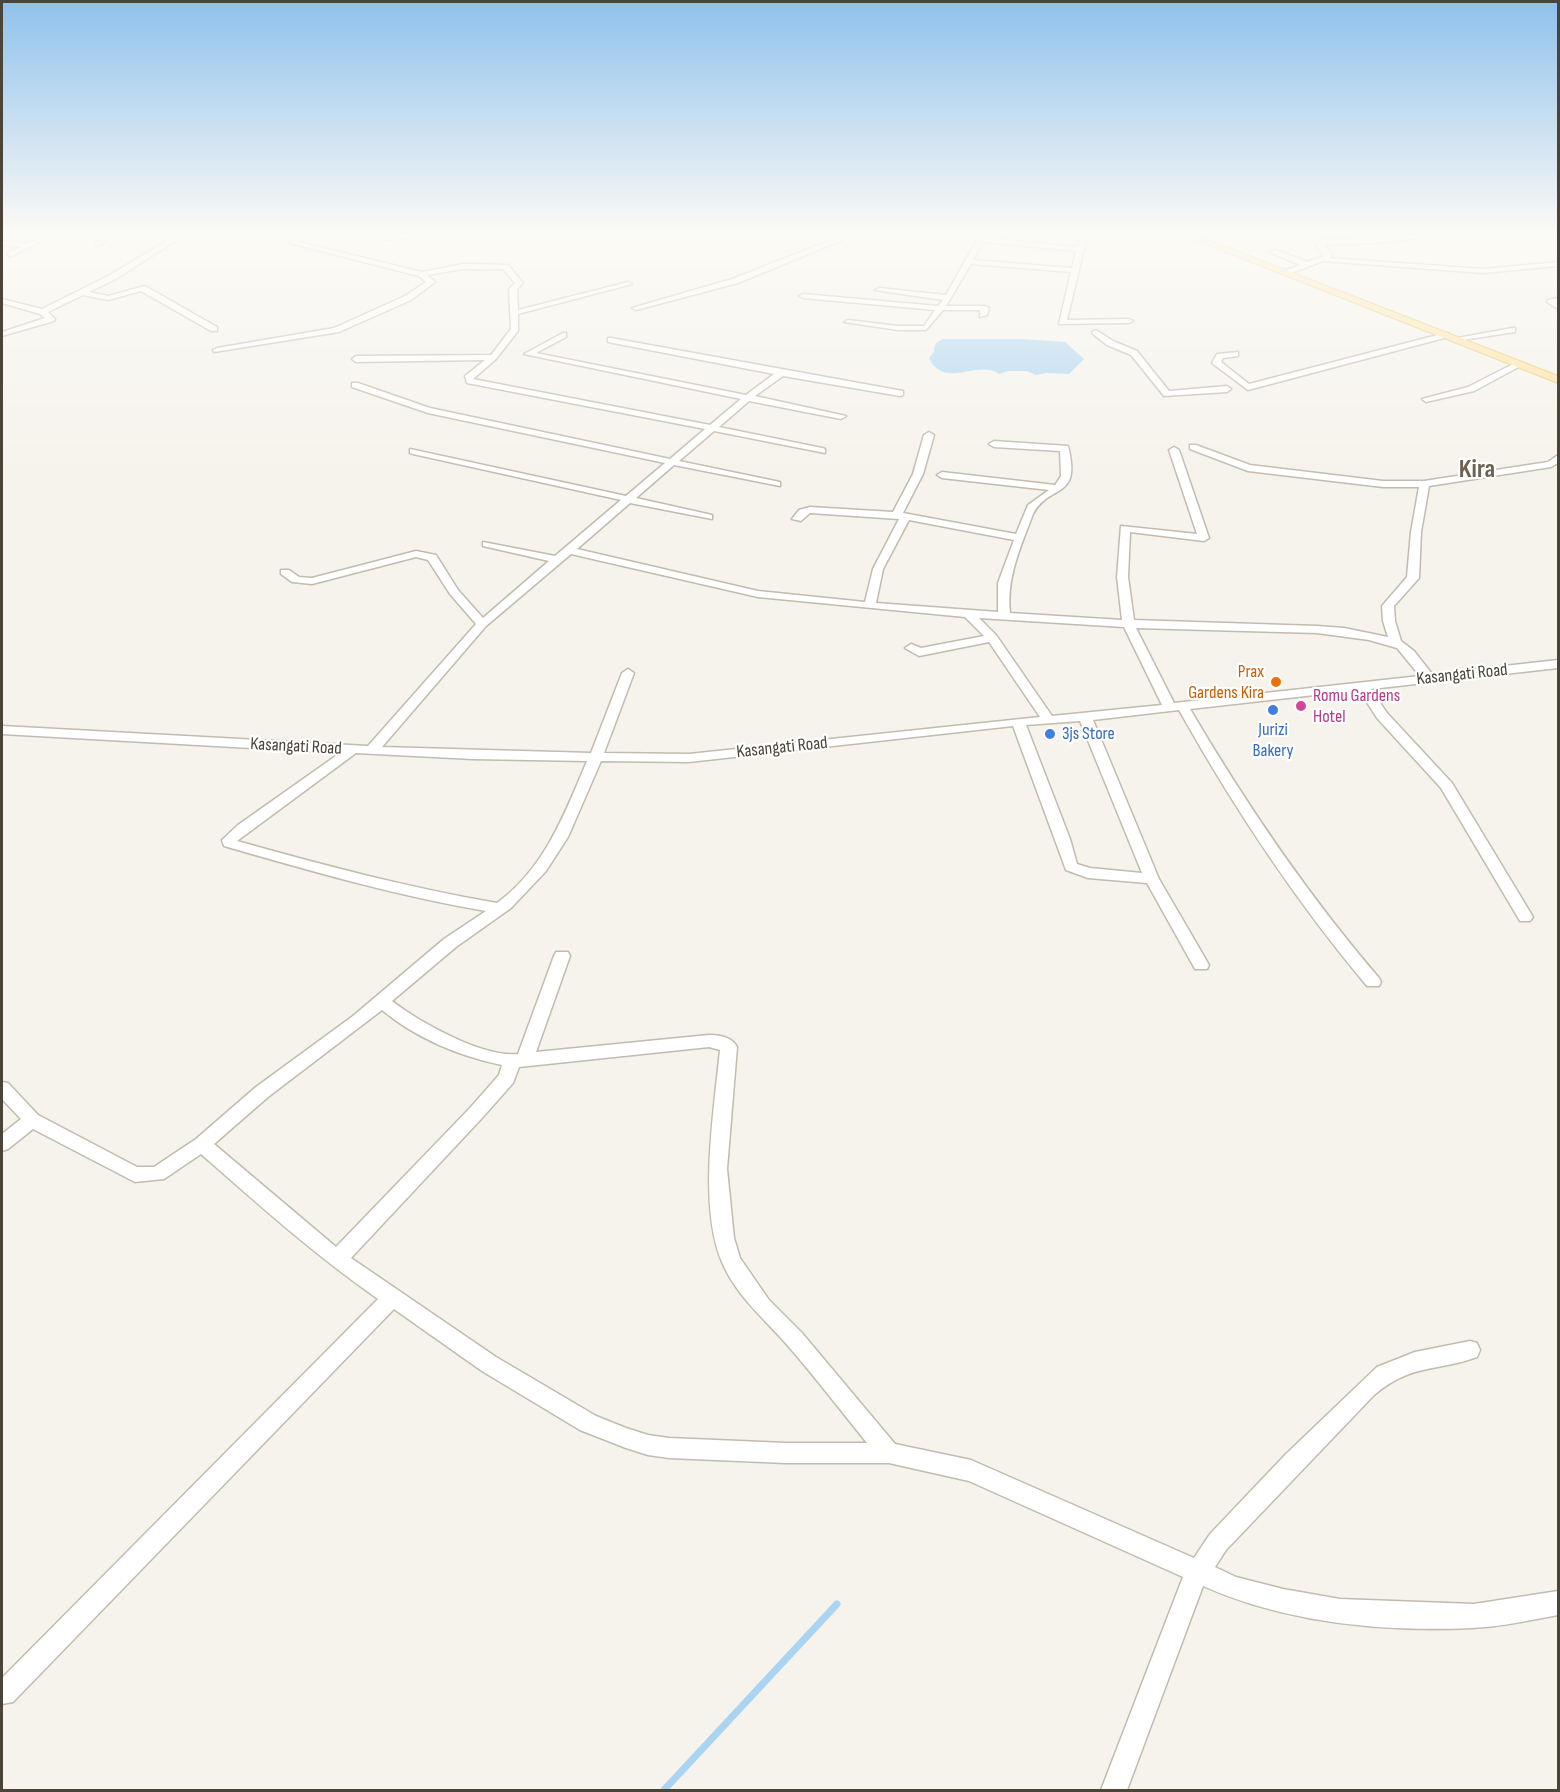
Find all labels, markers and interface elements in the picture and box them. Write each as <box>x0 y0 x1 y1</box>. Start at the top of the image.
district label: Kira <box>1459 454 1495 486</box>
street label: Kasangati Road <box>1415 659 1509 691</box>
place label: Prax Gardens Kira <box>1188 661 1264 704</box>
marker: Prax Gardens Kira <box>1269 675 1283 689</box>
place label: Romu Gardens Hotel <box>1313 685 1400 728</box>
marker: Romu Gardens Hotel <box>1294 699 1308 713</box>
marker: Jurizi Bakery <box>1266 703 1280 717</box>
place label: Jurizi Bakery <box>1252 719 1294 762</box>
place label: 3js Store <box>1062 723 1115 745</box>
marker: 3js Store <box>1043 727 1057 741</box>
street label: Kasangati Road <box>735 732 829 764</box>
street label: Kasangati Road <box>250 734 342 760</box>

